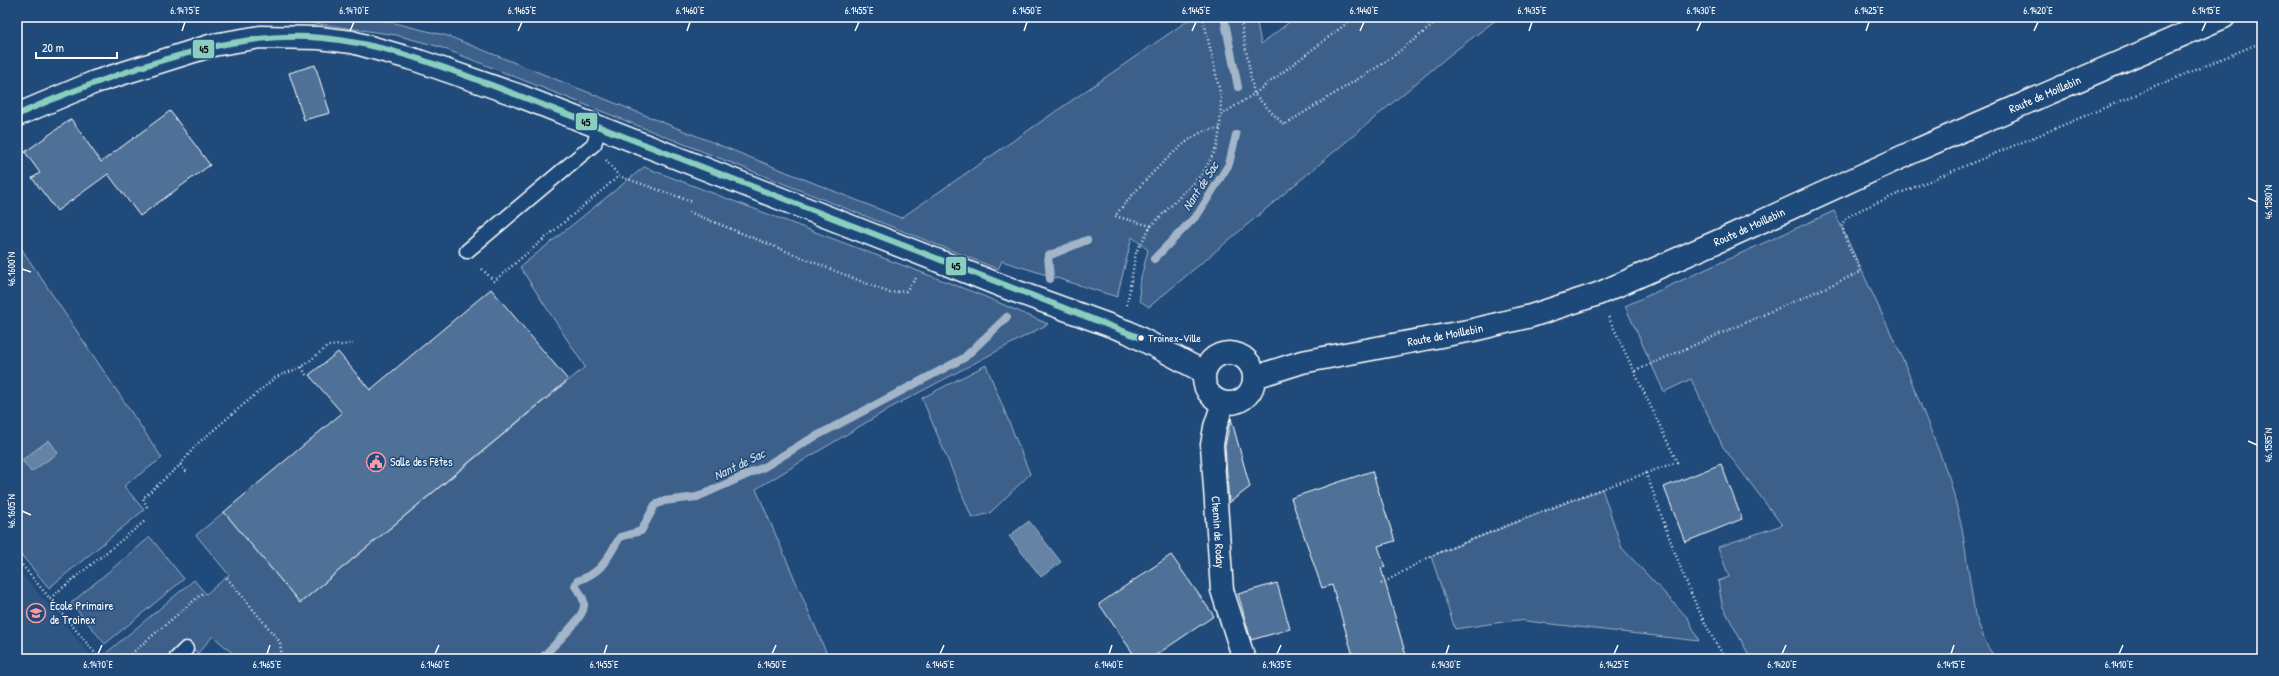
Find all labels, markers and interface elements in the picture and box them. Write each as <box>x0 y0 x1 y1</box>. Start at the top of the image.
text: 6.1475°E <box>170 4 200 17</box>
text: 6.1470°E <box>339 4 369 17</box>
text: 6.1465°E <box>508 4 537 17</box>
text: 6.1460°E <box>676 4 705 17</box>
text: 6.1455°E <box>845 4 874 17</box>
text: 6.1450°E <box>1013 4 1042 17</box>
text: 6.1445°E <box>1182 4 1211 17</box>
text: 6.1440°E <box>1350 4 1379 17</box>
text: 6.1435°E <box>1518 4 1547 17</box>
text: 6.1430°E <box>1686 4 1716 17</box>
text: 6.1425°E <box>1854 4 1884 17</box>
text: 6.1420°E <box>2023 4 2053 17</box>
text: 6.1415°E <box>2192 4 2221 17</box>
scale bar <box>36 34 117 60</box>
text: 20 m <box>42 39 64 56</box>
line badge: 45 <box>192 39 215 59</box>
text: 45 <box>200 42 209 56</box>
street label: Route de Moillebin <box>2006 71 2083 117</box>
line badge: 45 <box>575 112 598 131</box>
text: 45 <box>582 115 591 129</box>
water label: Nant de Sac <box>1178 157 1224 214</box>
text: 46.1580°N <box>2262 185 2275 219</box>
street label: Route de Moillebin <box>1711 203 1788 250</box>
text: 46.1600°N <box>5 252 18 286</box>
line badge: 45 <box>945 256 967 276</box>
text: 45 <box>952 259 961 273</box>
street label: Route de Moillebin <box>1406 319 1485 350</box>
place label: Troinex-Ville <box>1148 331 1201 345</box>
marker: Troinex-Ville <box>1136 333 1146 343</box>
text: 46.1585°N <box>2262 428 2275 462</box>
water label: Nant de Sac <box>710 443 769 484</box>
public building icon: Salle des Fêtes <box>365 451 387 473</box>
place label: Salle des Fêtes <box>390 453 453 470</box>
text: 46.1605°N <box>5 494 18 528</box>
street label: Chemin de Roday <box>1208 495 1229 569</box>
place label: École Primaire de Troinex <box>50 597 114 628</box>
school or university icon: École Primaire de Troinex <box>25 602 47 624</box>
text: 6.1470°E <box>83 658 113 671</box>
text: 6.1465°E <box>253 658 282 671</box>
text: 6.1460°E <box>421 658 450 671</box>
text: 6.1455°E <box>590 658 619 671</box>
text: 6.1450°E <box>758 658 787 671</box>
text: 6.1445°E <box>926 658 955 671</box>
text: 6.1440°E <box>1095 658 1124 671</box>
text: 6.1435°E <box>1263 658 1292 671</box>
text: 6.1430°E <box>1431 658 1461 671</box>
text: 6.1425°E <box>1599 658 1629 671</box>
text: 6.1420°E <box>1767 658 1797 671</box>
text: 6.1415°E <box>1937 658 1966 671</box>
text: 6.1410°E <box>2105 658 2134 671</box>

